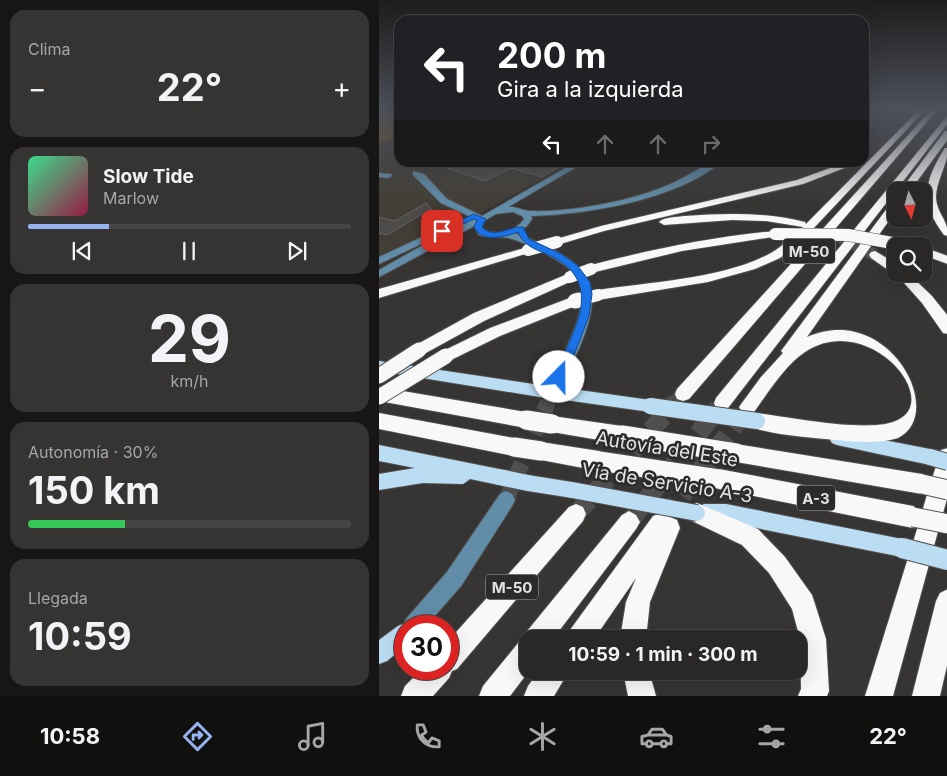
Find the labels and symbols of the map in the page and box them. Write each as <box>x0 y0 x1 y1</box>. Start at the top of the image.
north arrow <box>887 182 931 228</box>
pin <box>421 210 463 252</box>
road number: M-50 <box>783 238 835 264</box>
position arrow <box>532 350 584 402</box>
street label: Autovía del Este <box>594 426 740 472</box>
street label: Vía de Servicio A-3 <box>580 458 754 508</box>
road number: A-3 <box>797 486 835 510</box>
road number: M-50 <box>486 574 538 600</box>
speed limit sign: 30 <box>394 615 459 680</box>

